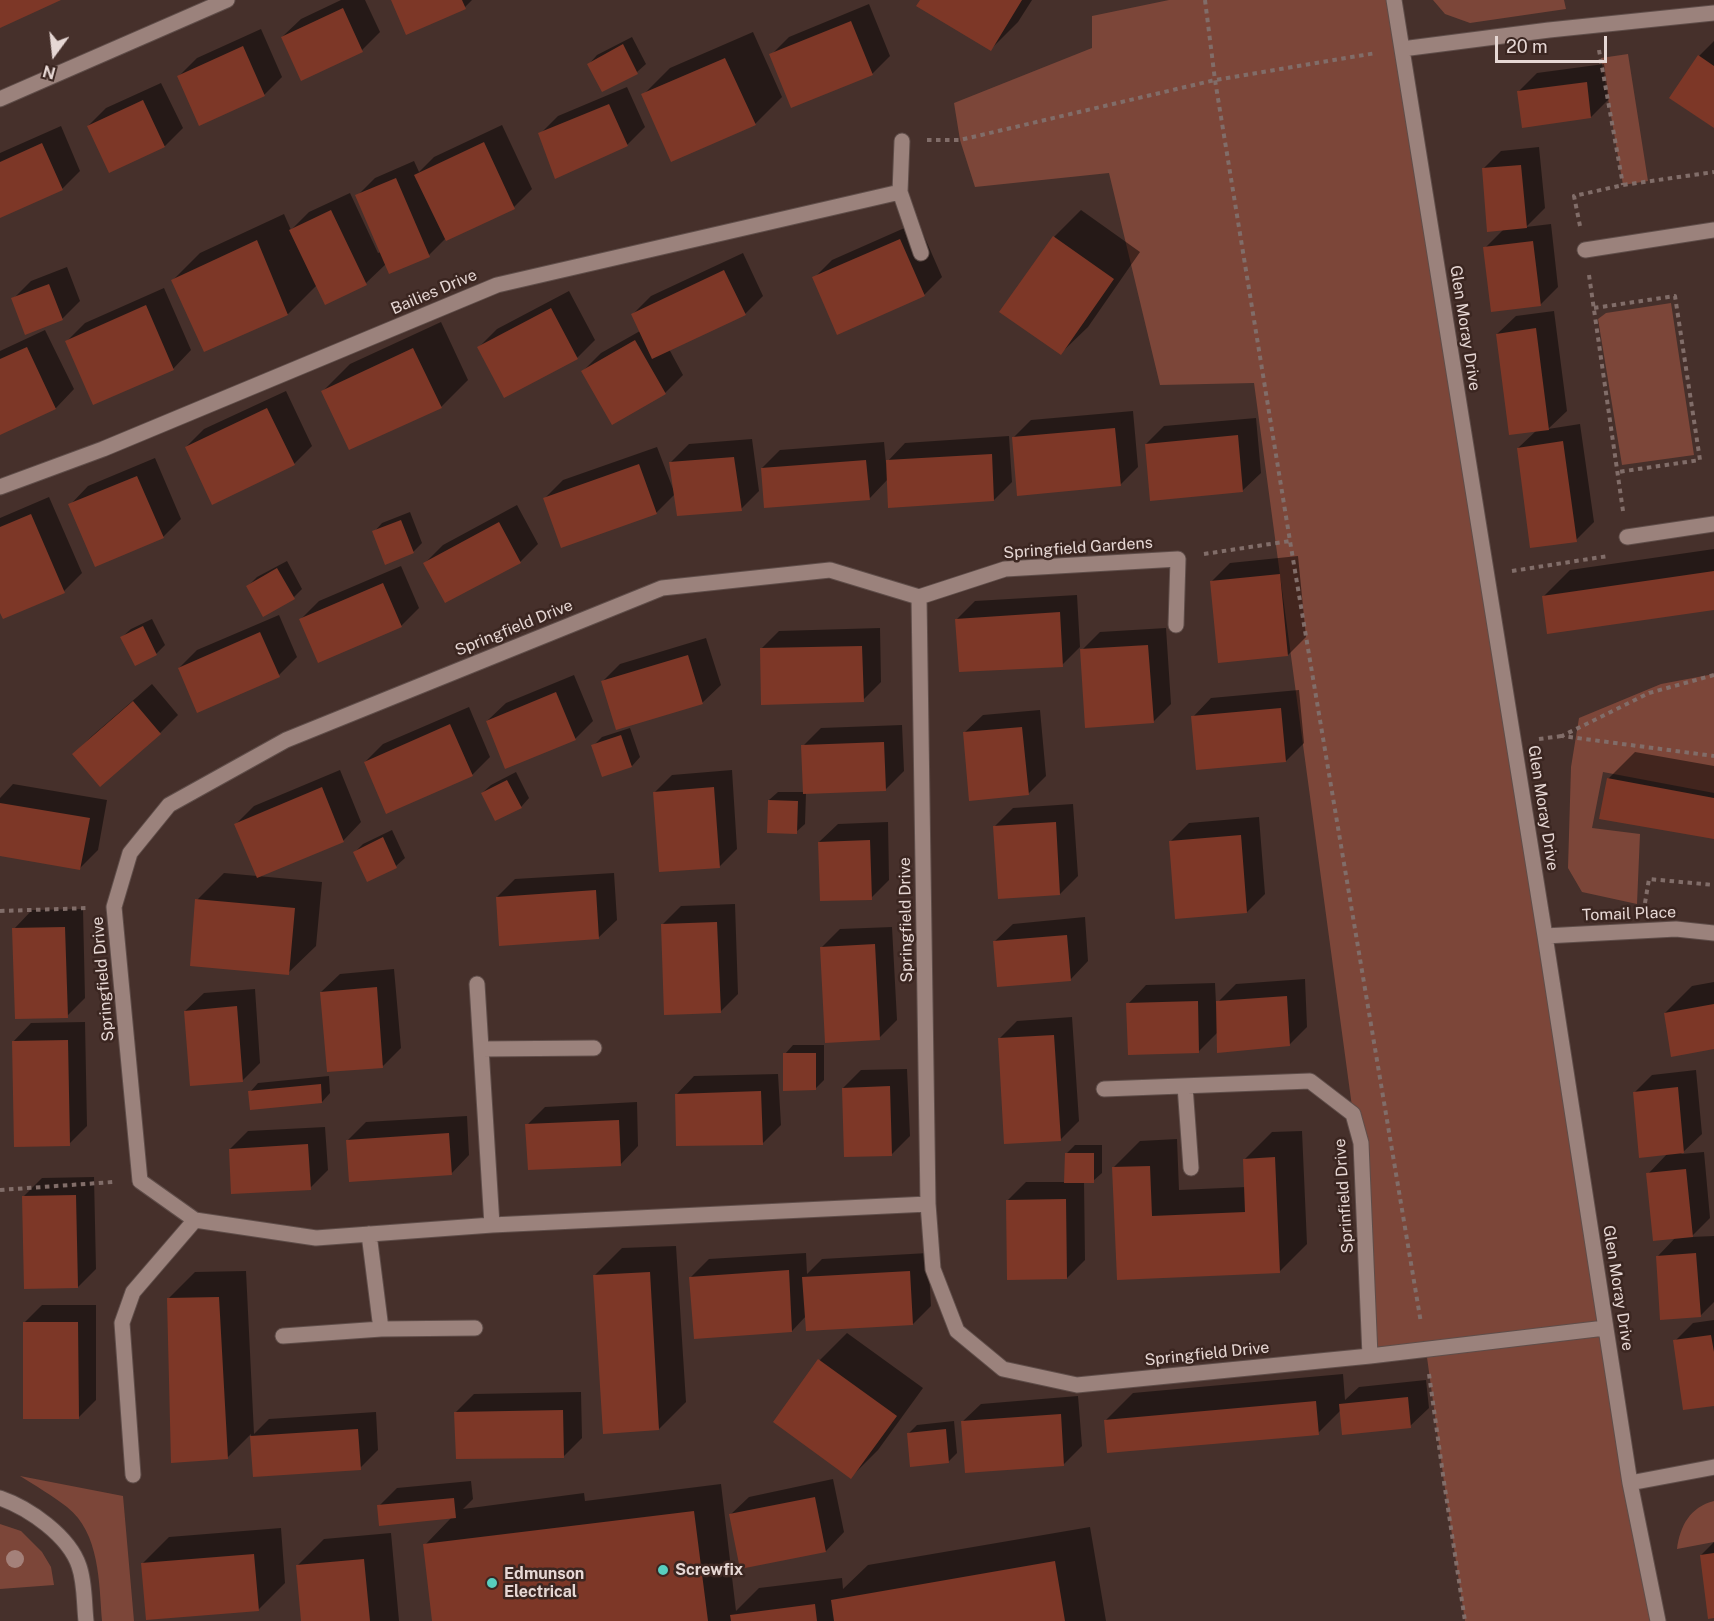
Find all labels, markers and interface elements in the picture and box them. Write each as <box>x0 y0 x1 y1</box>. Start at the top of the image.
north arrow <box>24 24 84 84</box>
scale bar <box>1498 24 1610 62</box>
text: 20 m <box>1506 36 1548 57</box>
text: N <box>41 61 58 83</box>
street label: Glen Moray Drive <box>1446 264 1484 392</box>
street label: Bailies Drive <box>388 265 480 319</box>
street label: Springfield Gardens <box>1003 533 1153 563</box>
street label: Springfield Drive <box>452 596 576 660</box>
street label: Glen Moray Drive <box>1524 744 1562 872</box>
street label: Springfield Drive <box>895 857 917 983</box>
street label: Tomail Place <box>1581 903 1677 925</box>
street label: Springfield Drive <box>88 916 118 1042</box>
street label: Sprinfield Drive <box>1330 1138 1358 1254</box>
street label: Glen Moray Drive <box>1599 1224 1637 1352</box>
street label: Springfield Drive <box>1144 1338 1270 1370</box>
place label: Screwfix <box>675 1560 743 1580</box>
marker: Screwfix <box>656 1563 670 1577</box>
place label: Edmunson Electrical <box>504 1564 584 1602</box>
marker: Edmunson Electrical <box>485 1576 499 1590</box>

